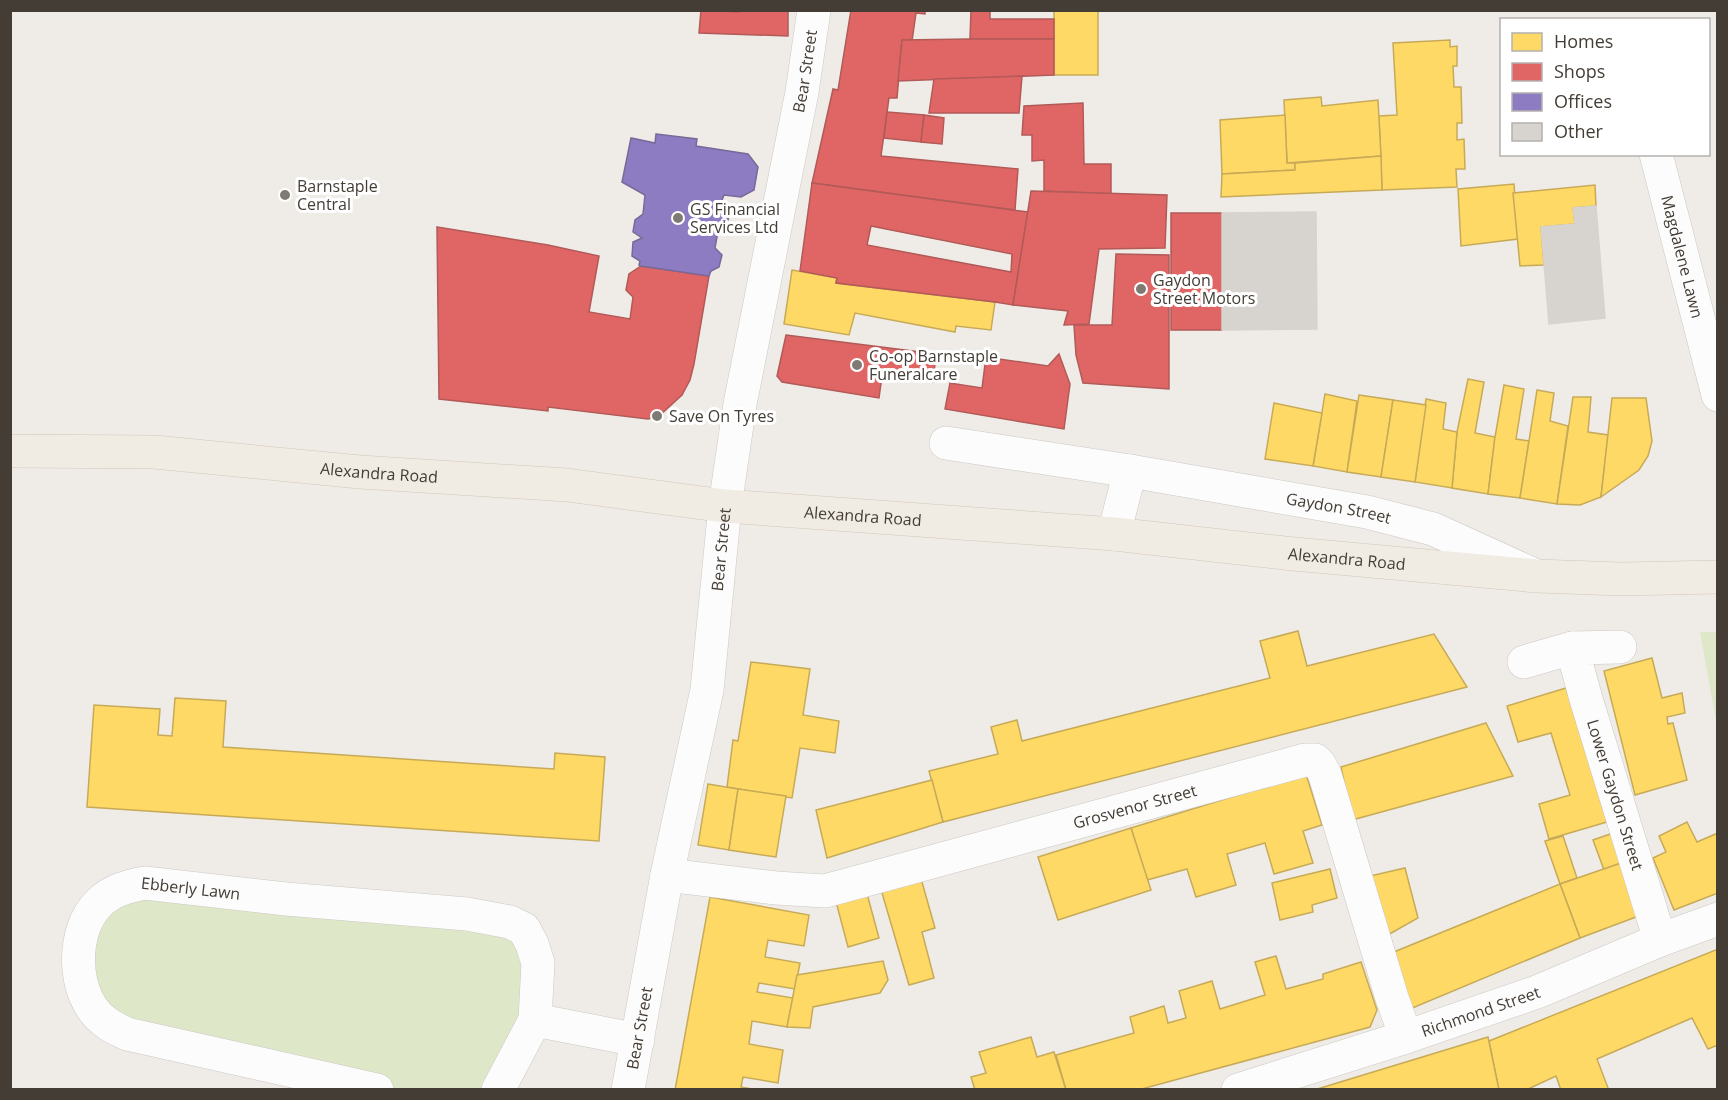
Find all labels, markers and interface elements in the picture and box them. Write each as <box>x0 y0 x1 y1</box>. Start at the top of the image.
legend <box>1500 18 1710 156</box>
street label: Bear Street <box>787 28 822 114</box>
text: Homes <box>1554 29 1613 53</box>
text: Shops <box>1554 59 1605 83</box>
text: Offices <box>1554 89 1612 113</box>
text: Other <box>1554 119 1604 143</box>
place label: Barnstaple Central <box>297 175 378 215</box>
marker: Barnstaple Central <box>278 188 292 202</box>
street label: Magdalene Lawn <box>1656 193 1709 320</box>
place label: GS Financial Services Ltd <box>690 198 780 238</box>
marker: GS Financial Services Ltd <box>671 211 685 225</box>
place label: Gaydon Street Motors <box>1153 269 1255 309</box>
marker: Gaydon Street Motors <box>1134 282 1148 296</box>
place label: Co-op Barnstaple Funeralcare <box>869 345 998 385</box>
marker: Co-op Barnstaple Funeralcare <box>850 358 864 372</box>
place label: Save On Tyres <box>669 405 774 427</box>
marker: Save On Tyres <box>650 409 664 423</box>
street label: Alexandra Road <box>319 457 438 488</box>
street label: Gaydon Street <box>1284 487 1394 529</box>
street label: Alexandra Road <box>803 501 922 531</box>
street label: Bear Street <box>706 506 736 592</box>
street label: Alexandra Road <box>1287 542 1407 575</box>
street label: Lower Gaydon Street <box>1582 717 1649 873</box>
street label: Grosvenor Street <box>1071 779 1199 834</box>
street label: Ebberly Lawn <box>140 872 242 905</box>
street label: Richmond Street <box>1418 981 1543 1042</box>
street label: Bear Street <box>621 985 658 1071</box>

